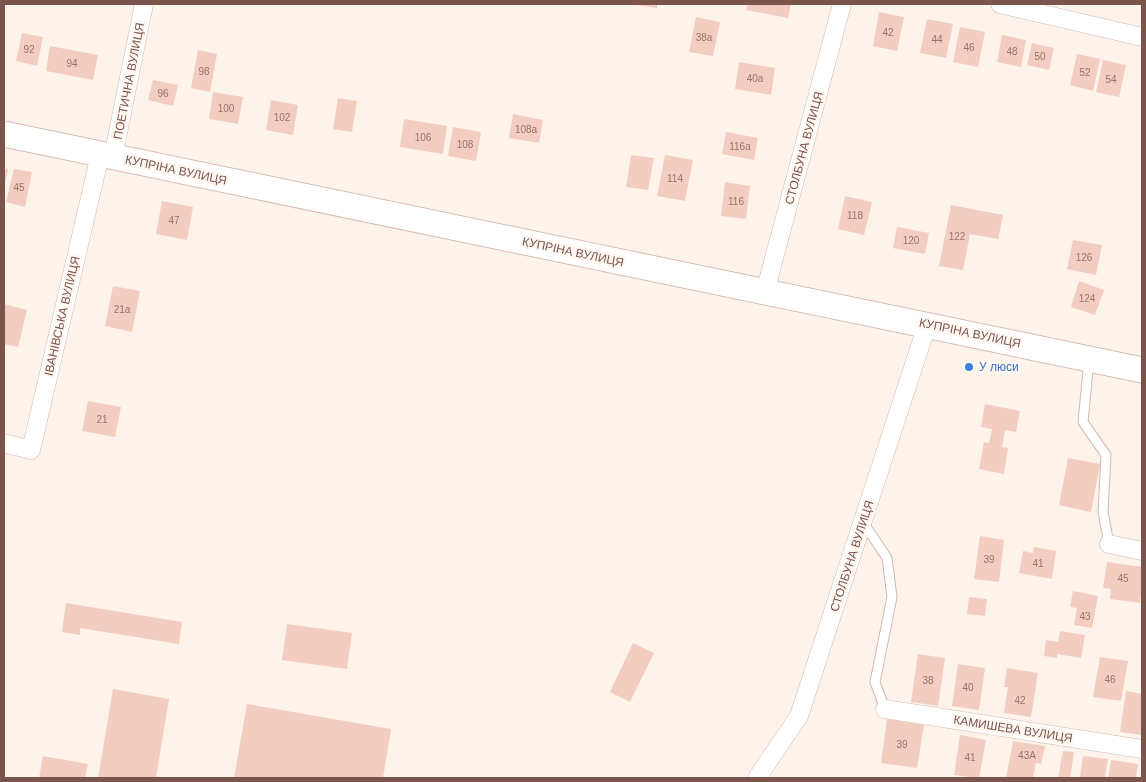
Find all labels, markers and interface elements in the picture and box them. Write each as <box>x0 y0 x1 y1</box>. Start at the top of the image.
street label: ПОЕТИЧНА ВУЛИЦЯ <box>111 21 147 141</box>
house number: 42 <box>882 27 894 38</box>
house number: 38а <box>696 32 713 43</box>
house number: 44 <box>931 34 943 45</box>
house number: 46 <box>963 42 975 53</box>
house number: 92 <box>23 44 35 55</box>
house number: 48 <box>1006 46 1018 57</box>
house number: 50 <box>1034 51 1046 62</box>
house number: 94 <box>66 58 78 69</box>
house number: 98 <box>198 66 210 77</box>
house number: 52 <box>1079 67 1091 78</box>
house number: 40а <box>747 73 764 84</box>
house number: 54 <box>1105 74 1117 85</box>
house number: 96 <box>157 88 169 99</box>
street label: СТОЛБУНА ВУЛИЦЯ <box>782 90 826 206</box>
house number: 100 <box>218 103 235 114</box>
house number: 102 <box>274 112 291 123</box>
house number: 108а <box>515 124 538 135</box>
house number: 106 <box>415 132 432 143</box>
house number: 108 <box>457 139 474 150</box>
house number: 116а <box>729 141 751 152</box>
street label: КУПРІНА ВУЛИЦЯ <box>124 152 228 188</box>
house number: 114 <box>667 173 683 184</box>
house number: 45 <box>13 182 25 193</box>
house number: 116 <box>728 196 744 207</box>
house number: 118 <box>847 210 863 221</box>
house number: 47 <box>168 215 180 226</box>
house number: 122 <box>949 231 966 242</box>
street label: КУПРІНА ВУЛИЦЯ <box>521 234 625 270</box>
house number: 120 <box>903 235 920 246</box>
house number: 126 <box>1076 252 1093 263</box>
street label: ІВАНІВСЬКА ВУЛИЦЯ <box>41 255 83 377</box>
house number: 124 <box>1079 293 1096 304</box>
house number: 21а <box>114 304 131 315</box>
street label: КУПРІНА ВУЛИЦЯ <box>918 315 1022 351</box>
place label: У люси <box>979 360 1019 374</box>
marker: У люси <box>963 361 975 373</box>
house number: 21 <box>96 414 108 425</box>
street label: СТОЛБУНА ВУЛИЦЯ <box>827 499 877 613</box>
house number: 39 <box>983 554 995 565</box>
house number: 41 <box>1032 558 1044 569</box>
house number: 45 <box>1117 573 1129 584</box>
house number: 43 <box>1079 611 1091 622</box>
house number: 46 <box>1104 674 1116 685</box>
house number: 38 <box>922 675 934 686</box>
house number: 40 <box>962 682 974 693</box>
house number: 42 <box>1014 695 1026 706</box>
street label: КАМИШЕВА ВУЛИЦЯ <box>952 713 1074 745</box>
house number: 39 <box>896 739 908 750</box>
house number: 43А <box>1018 750 1036 761</box>
house number: 41 <box>964 752 976 763</box>

